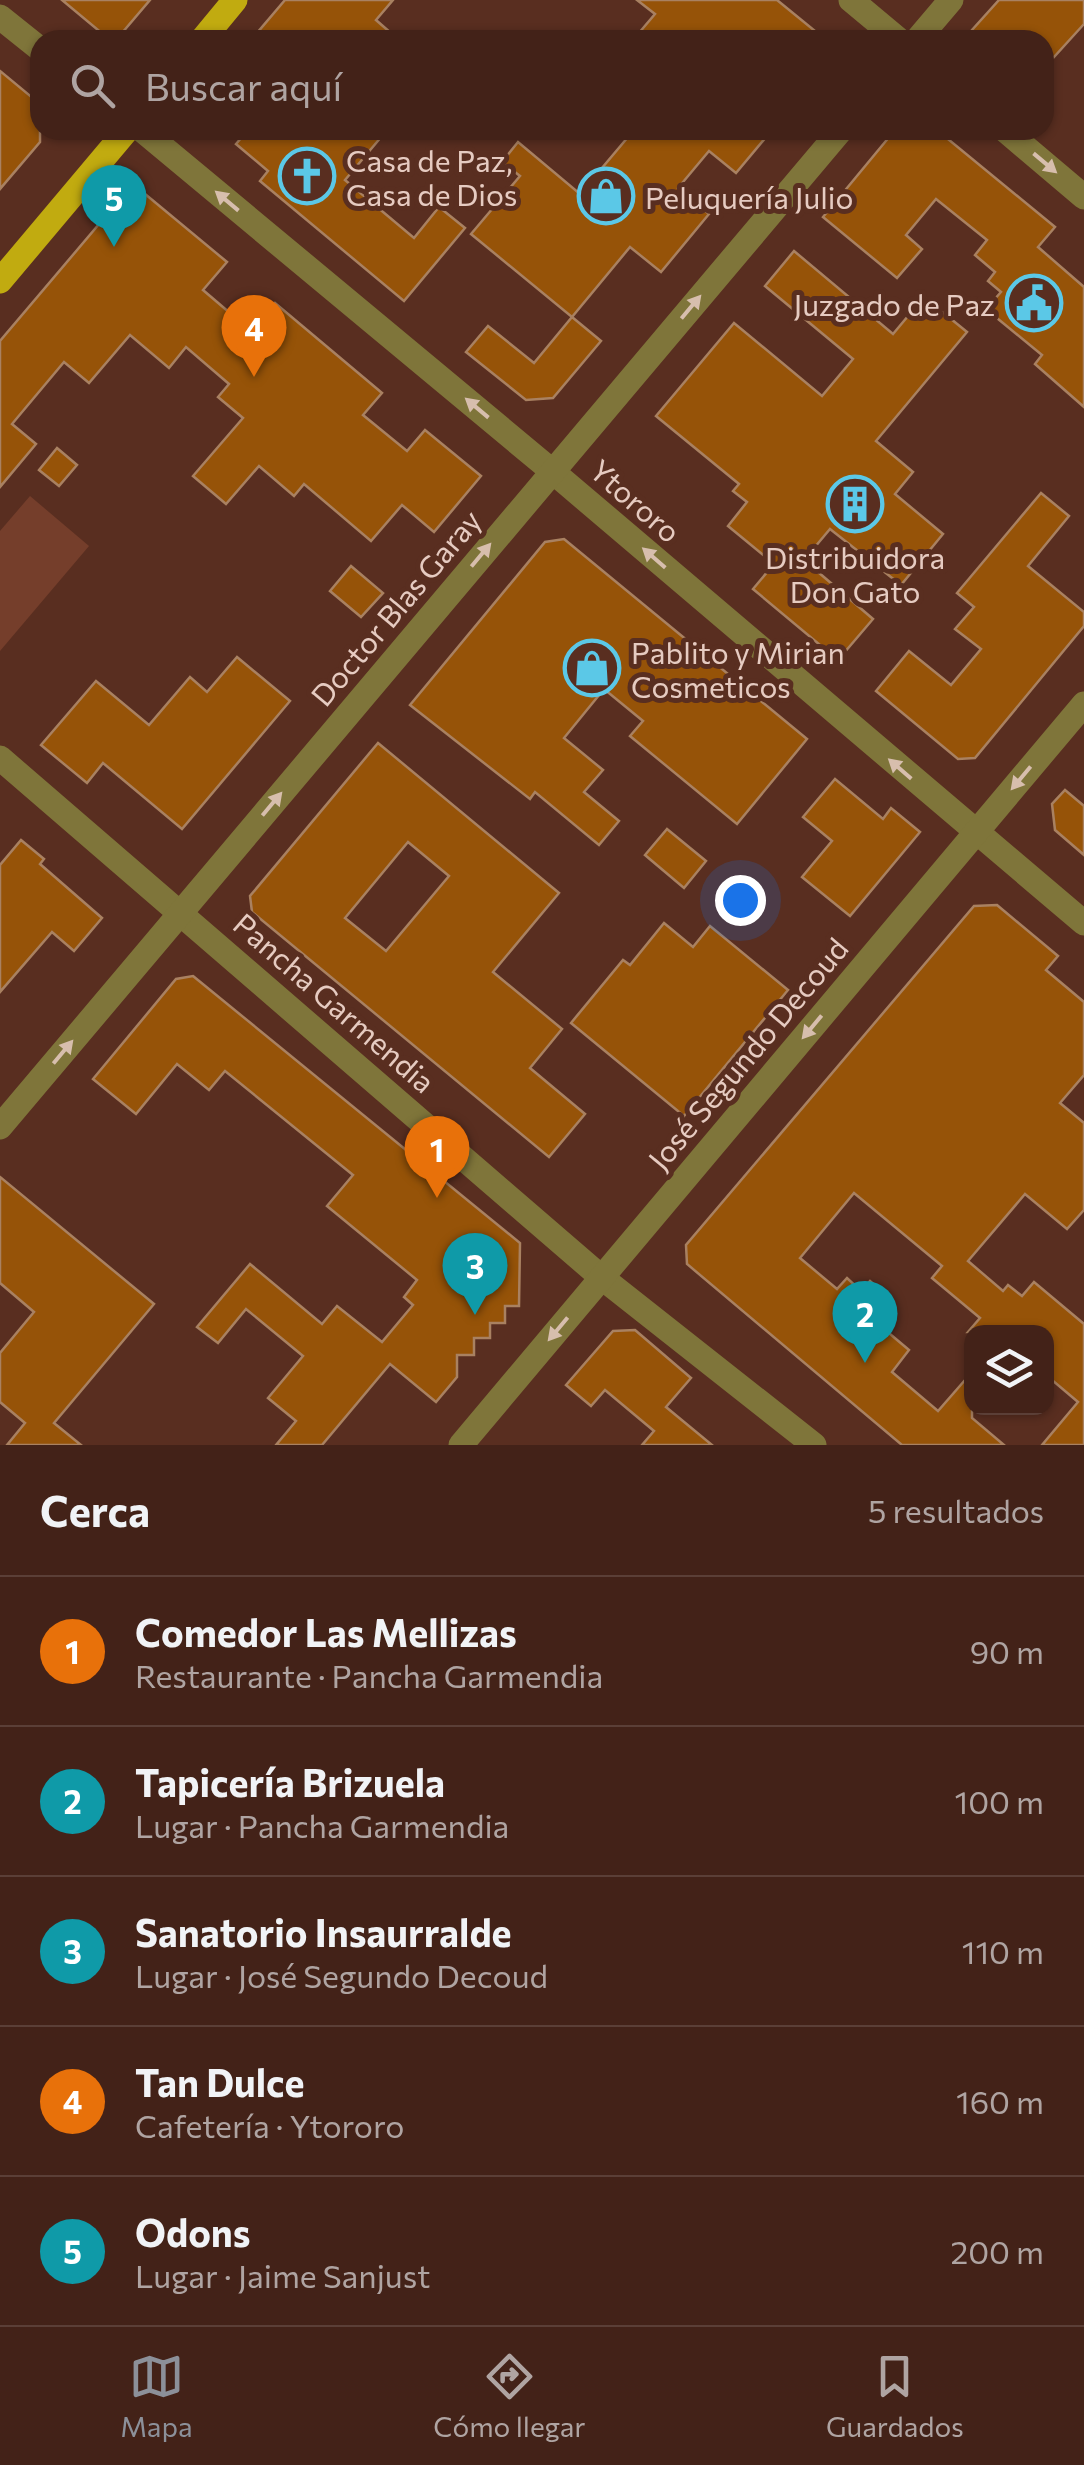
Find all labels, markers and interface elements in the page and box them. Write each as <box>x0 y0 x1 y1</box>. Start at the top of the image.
search box <box>30 30 1054 140</box>
icon: search <box>65 58 120 113</box>
text: Buscar aquí <box>145 62 342 109</box>
place label: Casa de Paz, Casa de Dios <box>346 141 517 212</box>
church icon: Casa de Paz, Casa de Dios <box>277 146 337 206</box>
one-way arrow <box>1032 152 1057 174</box>
pin: 5 <box>82 164 146 247</box>
shop icon: Peluquería Julio <box>576 166 636 226</box>
place label: Peluquería Julio <box>645 178 854 215</box>
one-way arrow <box>215 191 240 212</box>
public building icon: Juzgado de Paz <box>1004 273 1064 333</box>
place label: Juzgado de Paz <box>794 285 995 322</box>
pin: 4 <box>222 294 286 377</box>
one-way arrow <box>680 295 702 320</box>
one-way arrow <box>465 398 490 420</box>
street label: Ytororo <box>583 451 689 549</box>
building icon: Distribuidora Don Gato <box>825 474 885 534</box>
street label: Doctor Blas Garay <box>302 501 488 713</box>
place label: Distribuidora Don Gato <box>765 538 945 609</box>
one-way arrow <box>470 543 492 568</box>
one-way arrow <box>641 547 666 569</box>
place label: Pablito y Mirian Cosmeticos <box>631 633 845 704</box>
shop icon: Pablito y Mirian Cosmeticos <box>562 638 622 698</box>
one-way arrow <box>888 759 913 781</box>
one-way arrow <box>1010 765 1032 790</box>
one-way arrow <box>261 791 282 816</box>
your location <box>715 875 766 926</box>
street label: Pancha Garmendia <box>227 904 443 1100</box>
street label: José Segundo Decoud <box>639 930 855 1176</box>
one-way arrow <box>801 1014 823 1039</box>
one-way arrow <box>52 1040 73 1065</box>
pin: 1 <box>404 1116 470 1198</box>
pin: 3 <box>442 1232 508 1315</box>
pin: 2 <box>832 1280 898 1363</box>
one-way arrow <box>547 1317 569 1342</box>
map controls <box>964 1325 1054 1415</box>
button: layers <box>964 1325 1054 1415</box>
text: Cerca <box>40 1484 150 1536</box>
text: 5 resultados <box>868 1490 1044 1530</box>
text: Comedor Las Mellizas <box>135 1608 517 1655</box>
text: 1 <box>65 1631 80 1671</box>
text: 90 m <box>970 1631 1044 1671</box>
text: Restaurante · Pancha Garmendia <box>135 1655 603 1695</box>
text: Tapicería Brizuela <box>135 1758 445 1805</box>
text: 2 <box>63 1781 82 1821</box>
text: 100 m <box>955 1781 1044 1821</box>
text: Lugar · Pancha Garmendia <box>135 1805 509 1845</box>
text: Sanatorio Insaurralde <box>135 1908 512 1955</box>
text: 3 <box>63 1931 82 1971</box>
text: 110 m <box>962 1931 1044 1971</box>
text: Lugar · José Segundo Decoud <box>135 1955 548 1995</box>
text: Tan Dulce <box>135 2058 305 2105</box>
text: 4 <box>63 2081 82 2121</box>
text: 160 m <box>956 2081 1044 2121</box>
text: Cafetería · Ytororo <box>135 2105 404 2145</box>
text: Odons <box>135 2208 251 2255</box>
text: 5 <box>63 2231 82 2271</box>
text: 200 m <box>951 2231 1044 2271</box>
text: Lugar · Jaime Sanjust <box>135 2255 430 2295</box>
tab: Mapa <box>120 2349 193 2443</box>
tab: Cómo llegar <box>433 2349 585 2443</box>
tab: Guardados <box>826 2349 964 2443</box>

